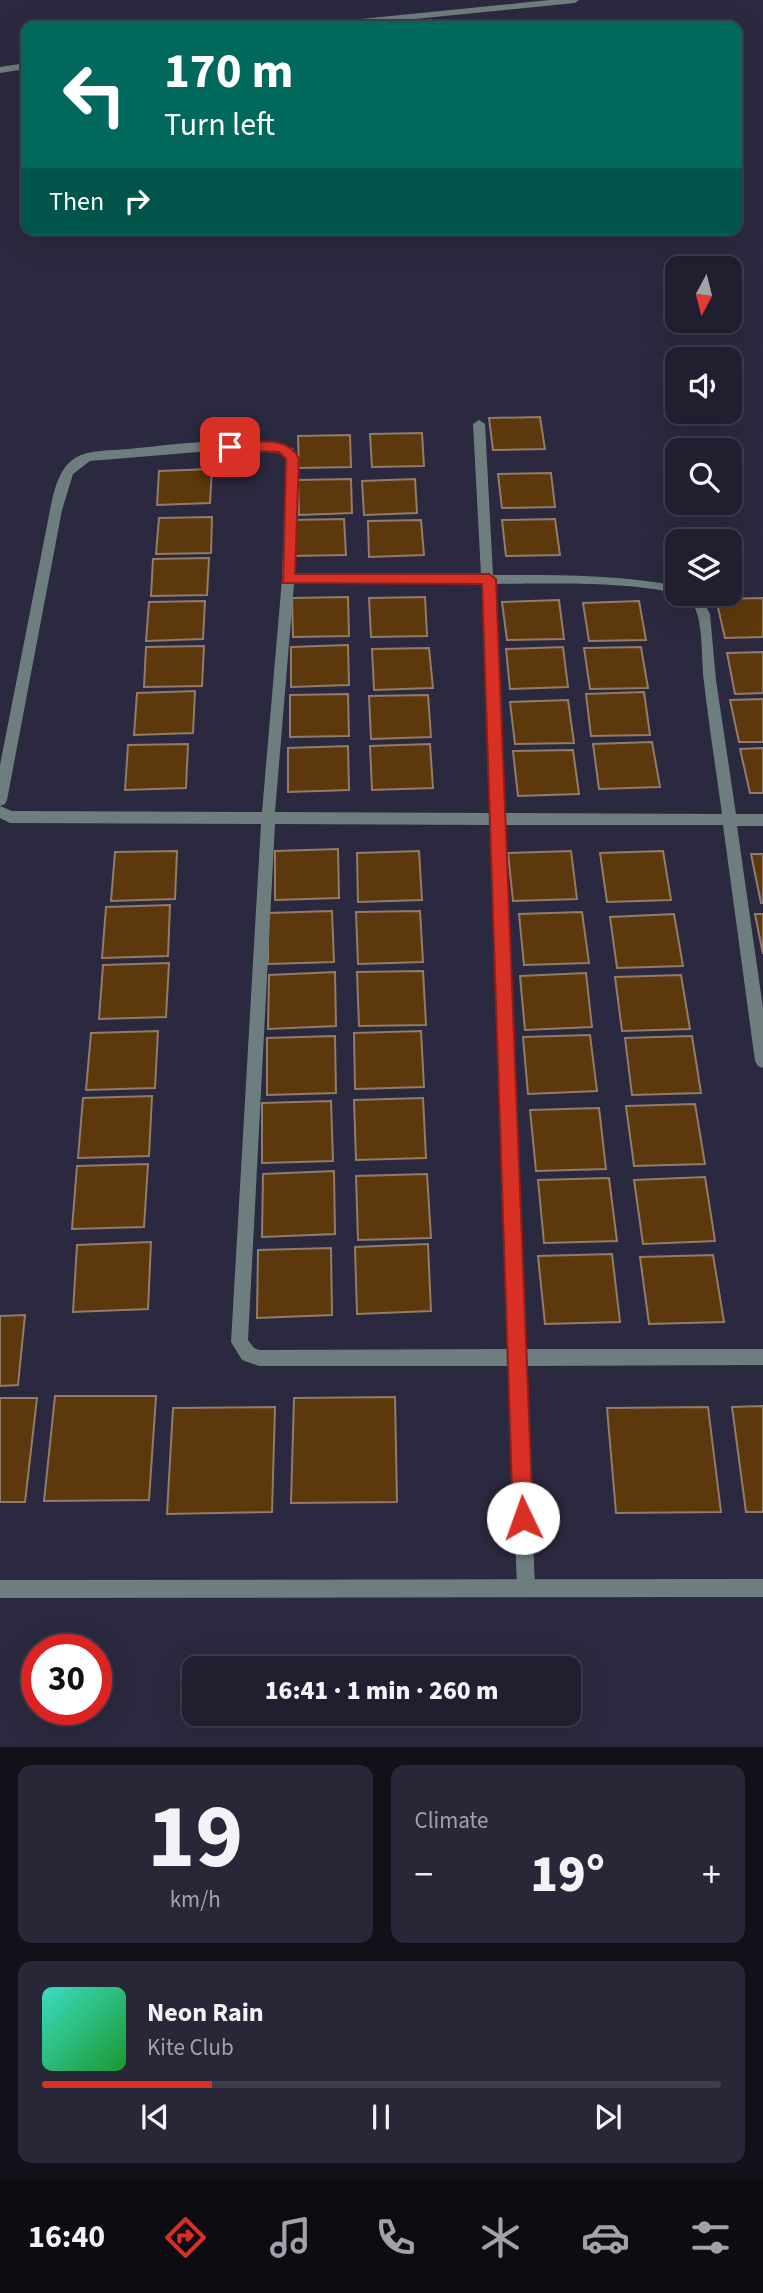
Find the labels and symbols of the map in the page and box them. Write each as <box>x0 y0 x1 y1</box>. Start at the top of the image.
north arrow <box>665 256 742 332</box>
pin <box>200 417 260 477</box>
position arrow <box>486 1481 560 1555</box>
speed limit sign: 30 <box>21 1634 112 1725</box>

